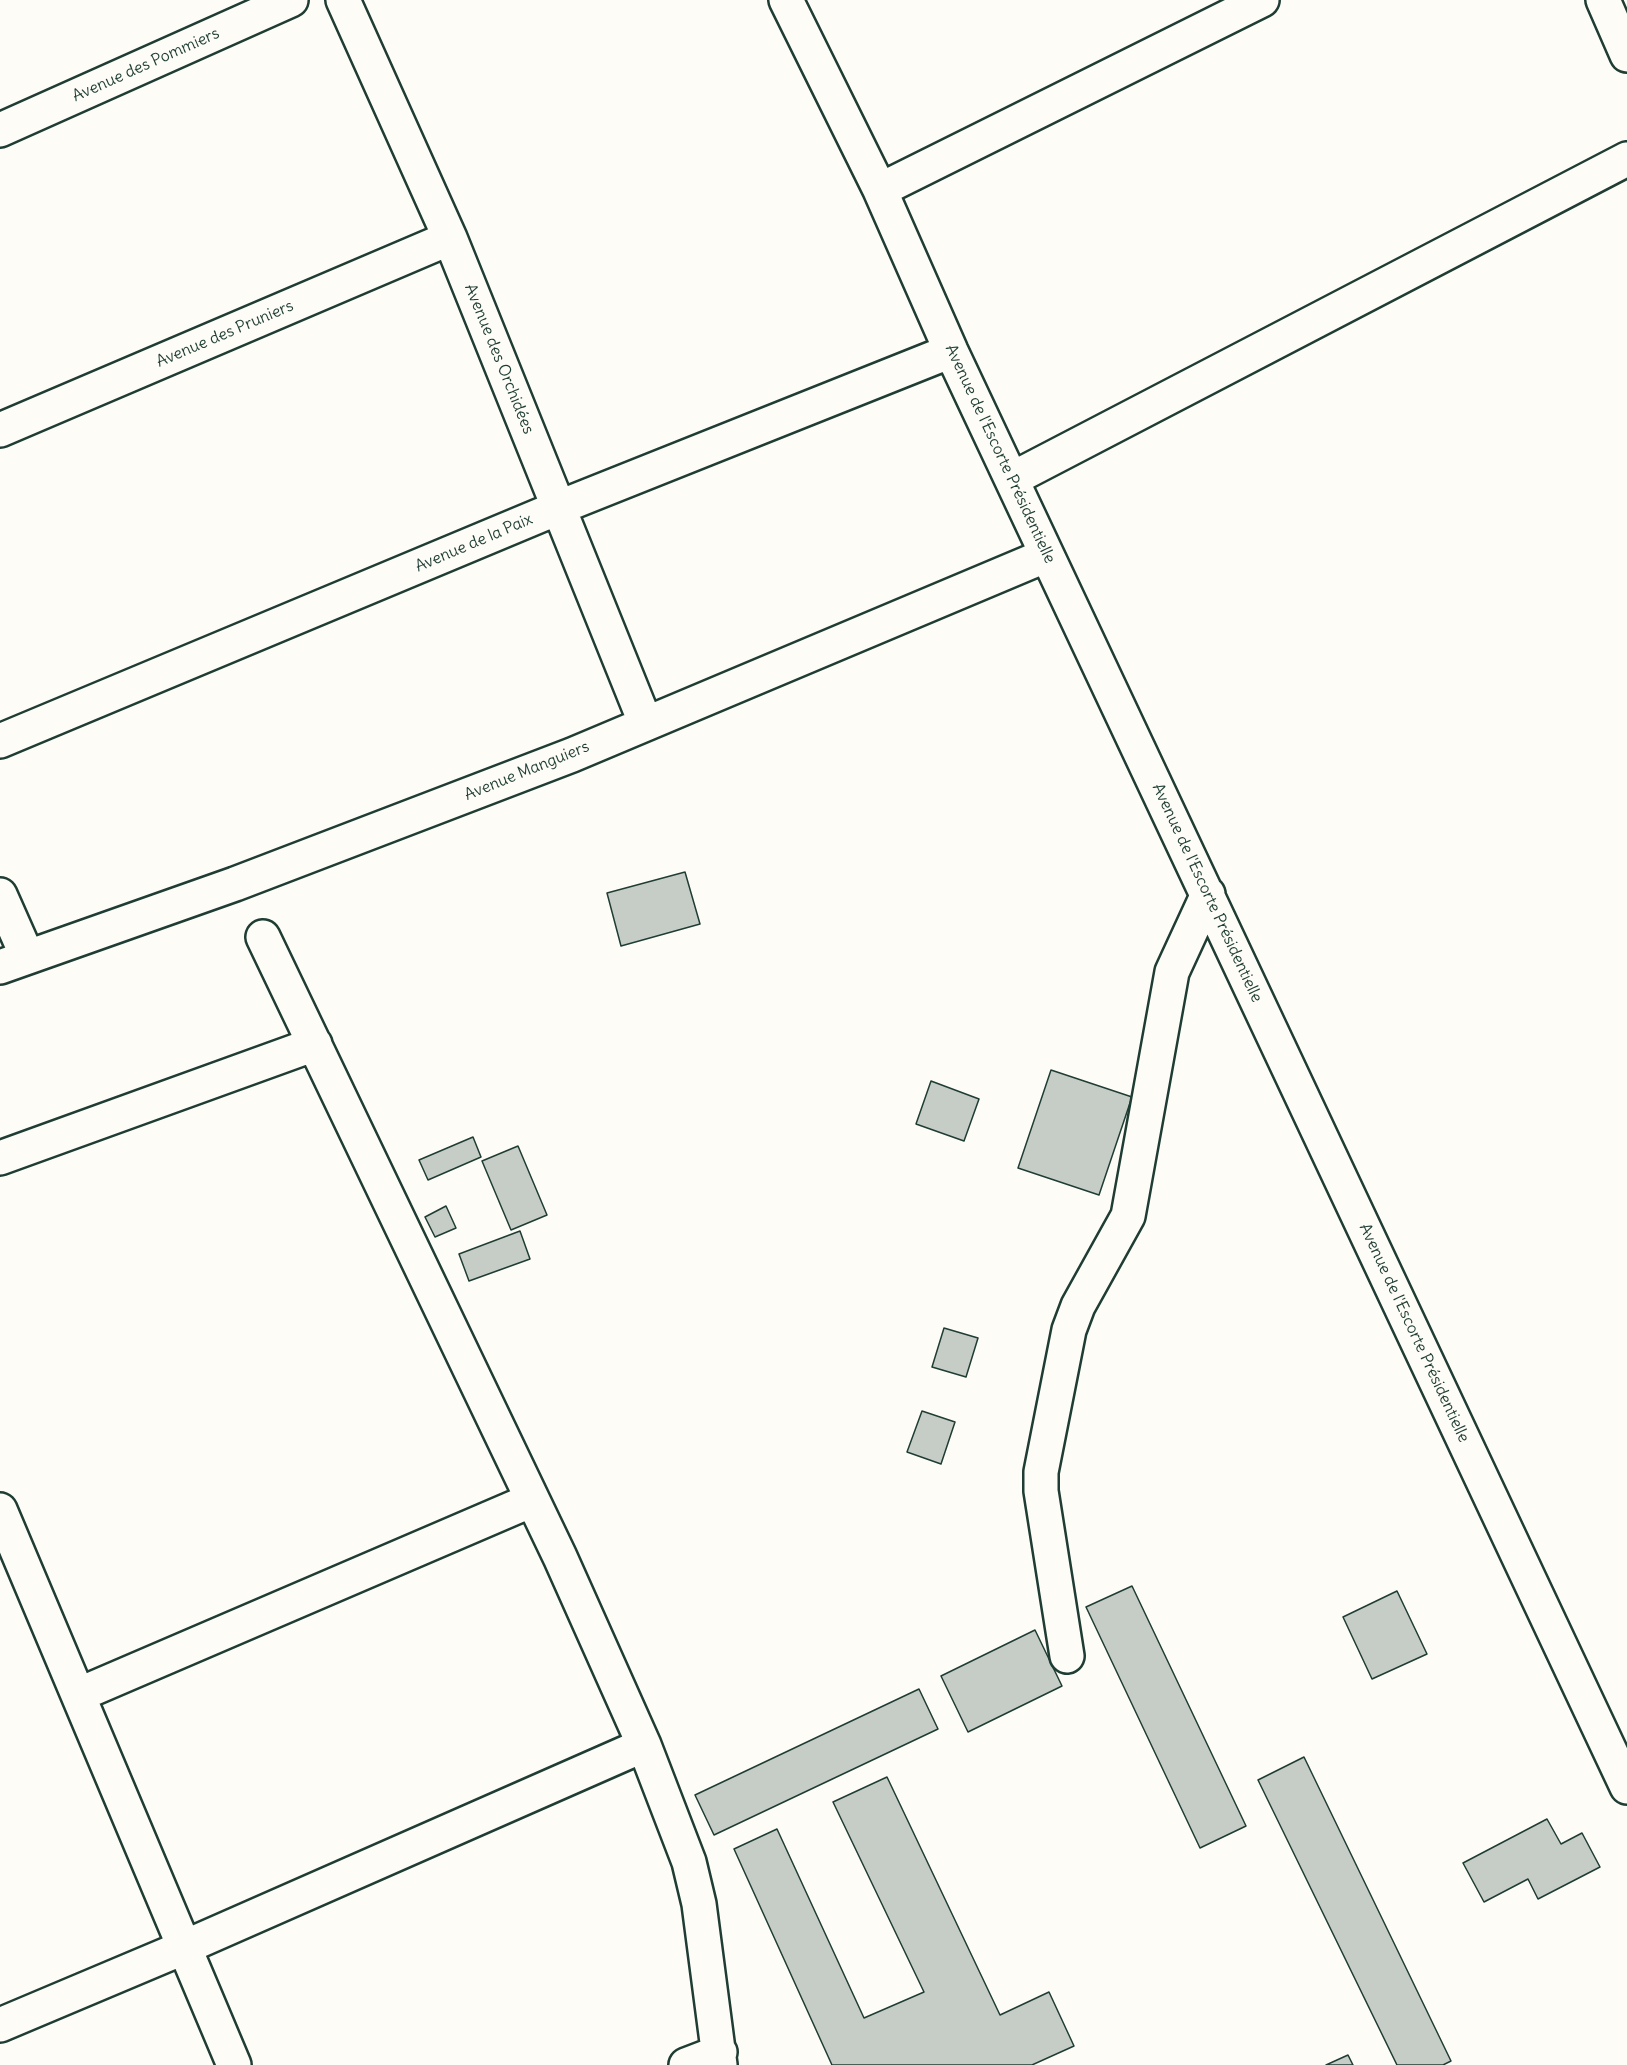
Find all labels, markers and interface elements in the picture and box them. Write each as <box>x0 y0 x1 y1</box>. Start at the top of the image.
street label: Avenue des Pommiers <box>70 24 222 106</box>
street label: Avenue des Orchidées <box>460 281 538 437</box>
street label: Avenue des Pruniers <box>153 296 297 372</box>
street label: Avenue de l'Escorte Présidentielle <box>941 342 1059 566</box>
street label: Avenue de la Paix <box>412 510 536 576</box>
street label: Avenue Manguiers <box>462 737 592 805</box>
street label: Avenue de l'Escorte Présidentielle <box>1148 781 1266 1005</box>
street label: Avenue de l'Escorte Présidentielle <box>1355 1221 1473 1445</box>

